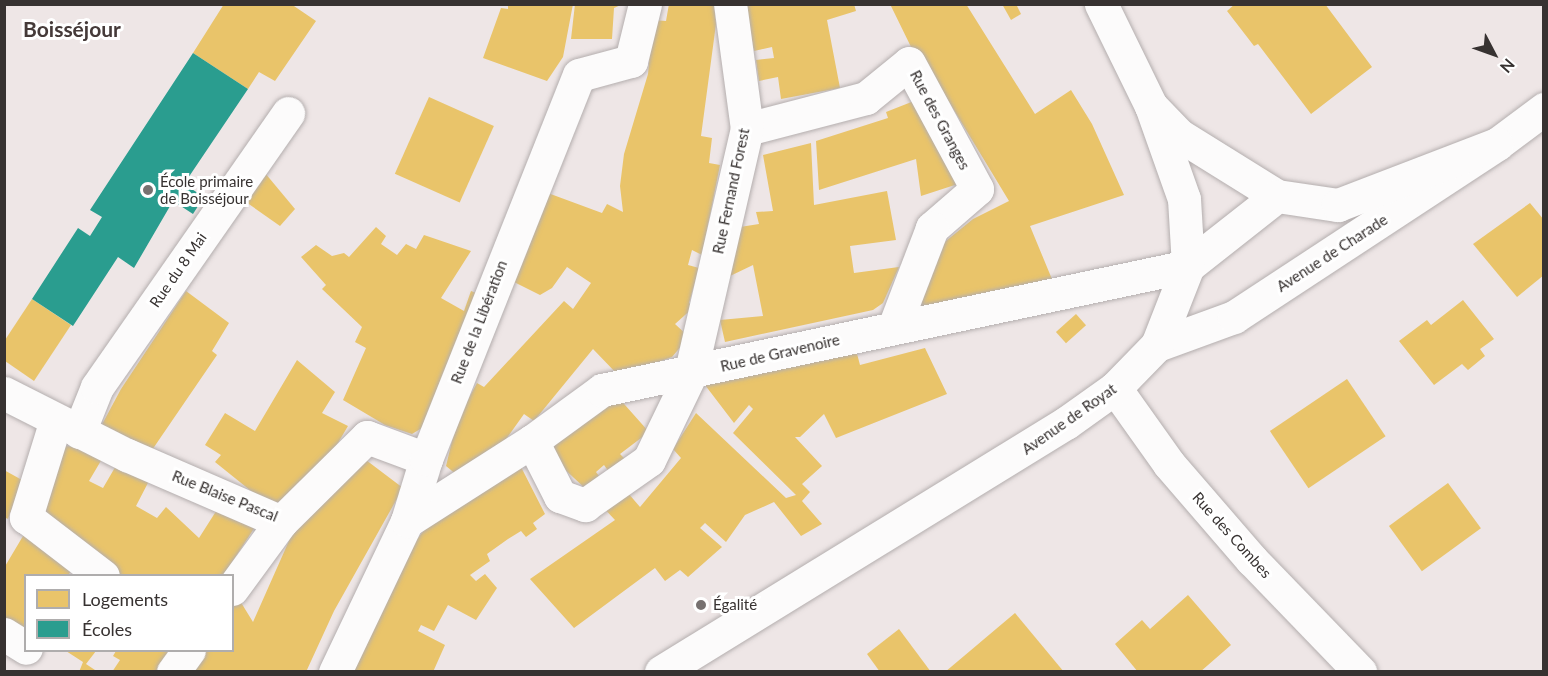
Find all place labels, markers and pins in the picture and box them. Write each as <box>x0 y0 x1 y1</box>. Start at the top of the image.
place label: École primaire de Boisséjour <box>160 172 253 207</box>
marker: École primaire de Boisséjour <box>141 183 155 197</box>
place label: Égalité <box>713 596 757 614</box>
marker: Égalité <box>694 598 708 612</box>

